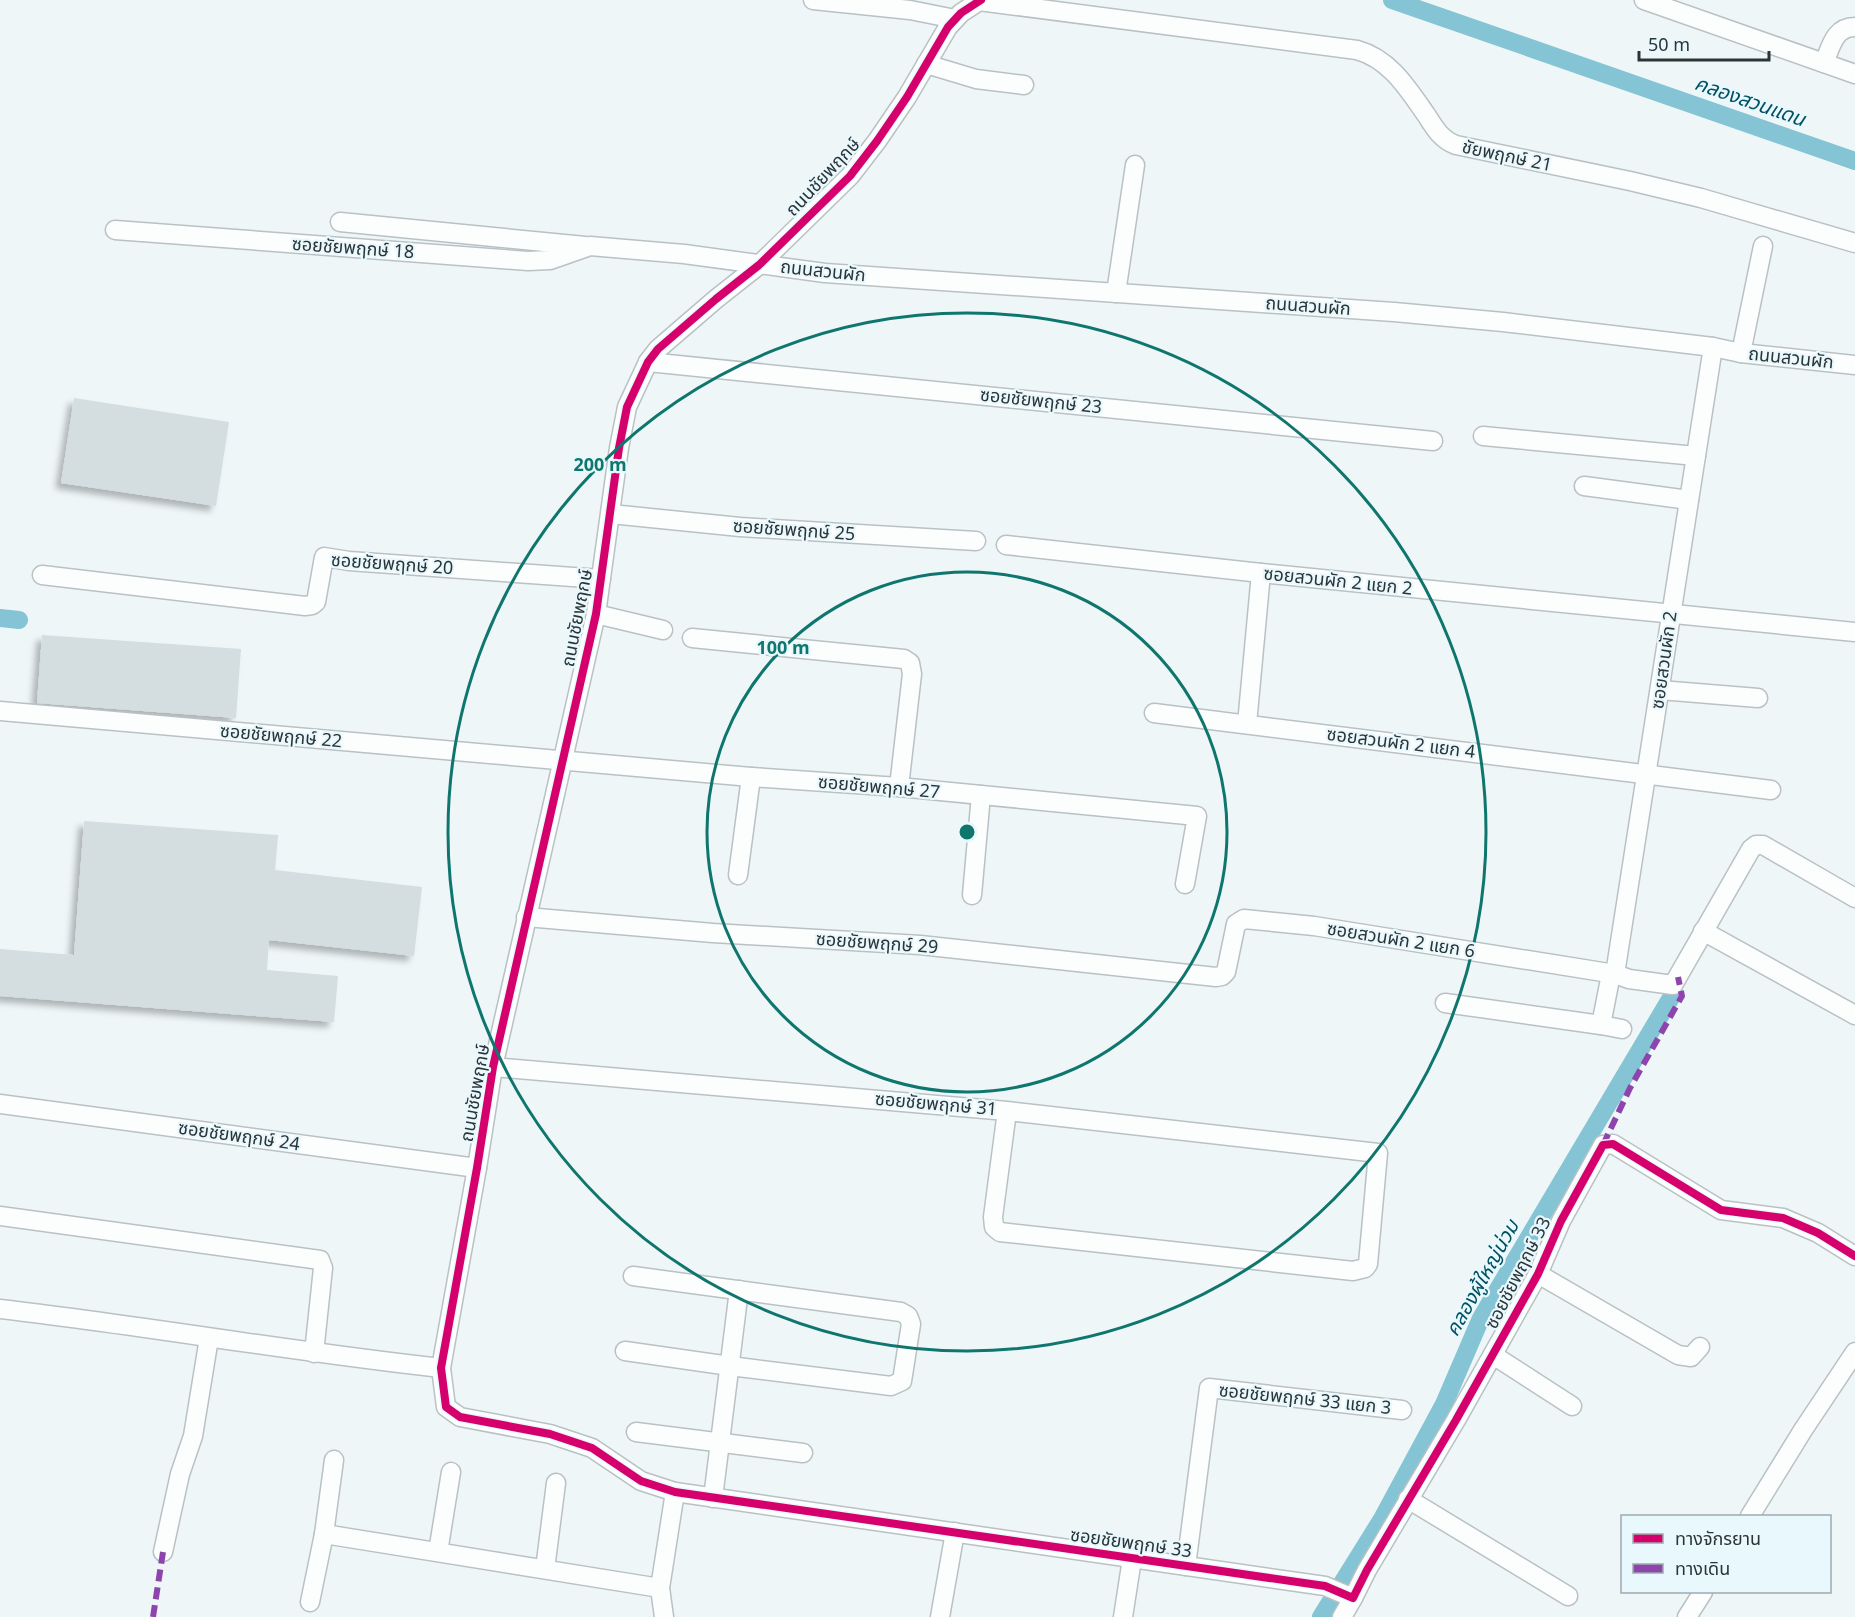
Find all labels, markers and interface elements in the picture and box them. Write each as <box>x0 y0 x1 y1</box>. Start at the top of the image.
scale bar <box>1639 24 1770 62</box>
text: 50 m <box>1648 32 1690 59</box>
water label: คลองสวนแดน <box>1690 69 1811 135</box>
street label: ถนนชัยพฤกษ์ <box>780 132 867 223</box>
street label: ชัยพฤกษ์ 21 <box>1459 134 1554 179</box>
street label: ซอยชัยพฤกษ์ 18 <box>291 231 415 266</box>
street label: ถนนสวนผัก <box>779 254 867 289</box>
street label: ถนนสวนผัก <box>1264 290 1352 323</box>
street label: ถนนสวนผัก <box>1747 341 1835 376</box>
street label: ซอยชัยพฤกษ์ 23 <box>979 382 1103 421</box>
text: 200 m <box>573 452 627 479</box>
street label: ซอยชัยพฤกษ์ 25 <box>732 513 856 548</box>
street label: ซอยชัยพฤกษ์ 20 <box>330 547 454 582</box>
street label: ซอยสวนผัก 2 แยก 2 <box>1262 560 1414 603</box>
street label: ถนนชัยพฤกษ์ <box>555 567 600 669</box>
street label: ซอยสวนผัก 2 <box>1644 609 1685 711</box>
text: 100 m <box>756 635 810 662</box>
street label: ซอยชัยพฤกษ์ 22 <box>219 718 343 755</box>
street label: ซอยสวนผัก 2 แยก 4 <box>1325 721 1477 766</box>
street label: ซอยชัยพฤกษ์ 27 <box>817 769 941 806</box>
centre of rings <box>957 822 977 842</box>
street label: ซอยสวนผัก 2 แยก 6 <box>1325 915 1477 966</box>
street label: ซอยชัยพฤกษ์ 29 <box>815 926 939 961</box>
street label: ถนนชัยพฤกษ์ <box>454 1042 497 1144</box>
street label: ซอยชัยพฤกษ์ 31 <box>874 1086 998 1123</box>
street label: ซอยชัยพฤกษ์ 24 <box>176 1115 301 1158</box>
street label: ซอยชัยพฤกษ์ 33 <box>1479 1212 1558 1334</box>
water label: คลองผู้ใหญ่น่วม <box>1438 1213 1528 1342</box>
street label: ซอยชัยพฤกษ์ 33 แยก 3 <box>1217 1377 1393 1422</box>
legend <box>1621 1515 1831 1593</box>
street label: ซอยชัยพฤกษ์ 33 <box>1068 1522 1193 1565</box>
text: ทางจักรยาน <box>1675 1526 1761 1553</box>
text: ทางเดิน <box>1675 1556 1730 1583</box>

